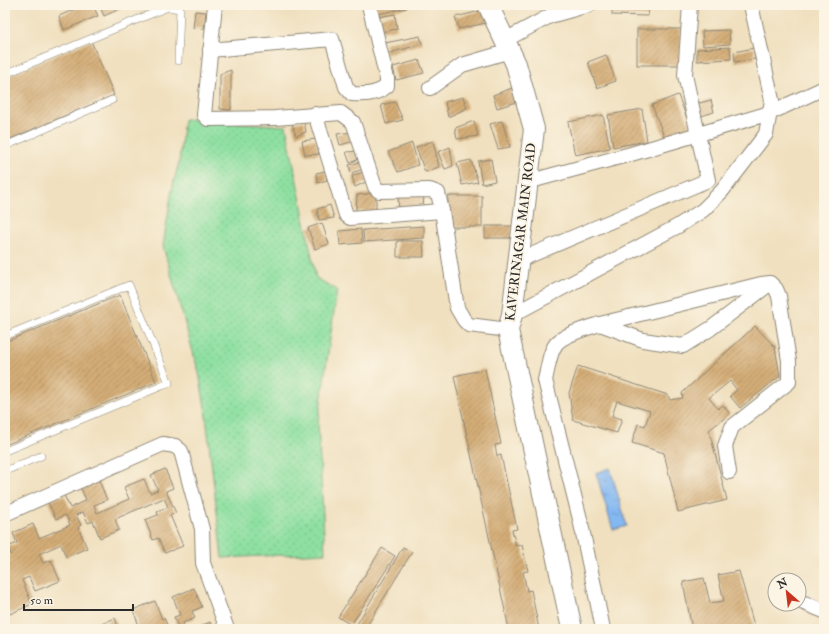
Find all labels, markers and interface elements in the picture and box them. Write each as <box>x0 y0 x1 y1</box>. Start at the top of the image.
street label: KAVERINAGAR MAIN ROAD <box>502 142 540 322</box>
north arrow <box>767 572 807 612</box>
text: N <box>774 575 791 592</box>
scale bar <box>24 586 133 612</box>
text: 50 m <box>30 593 54 608</box>

